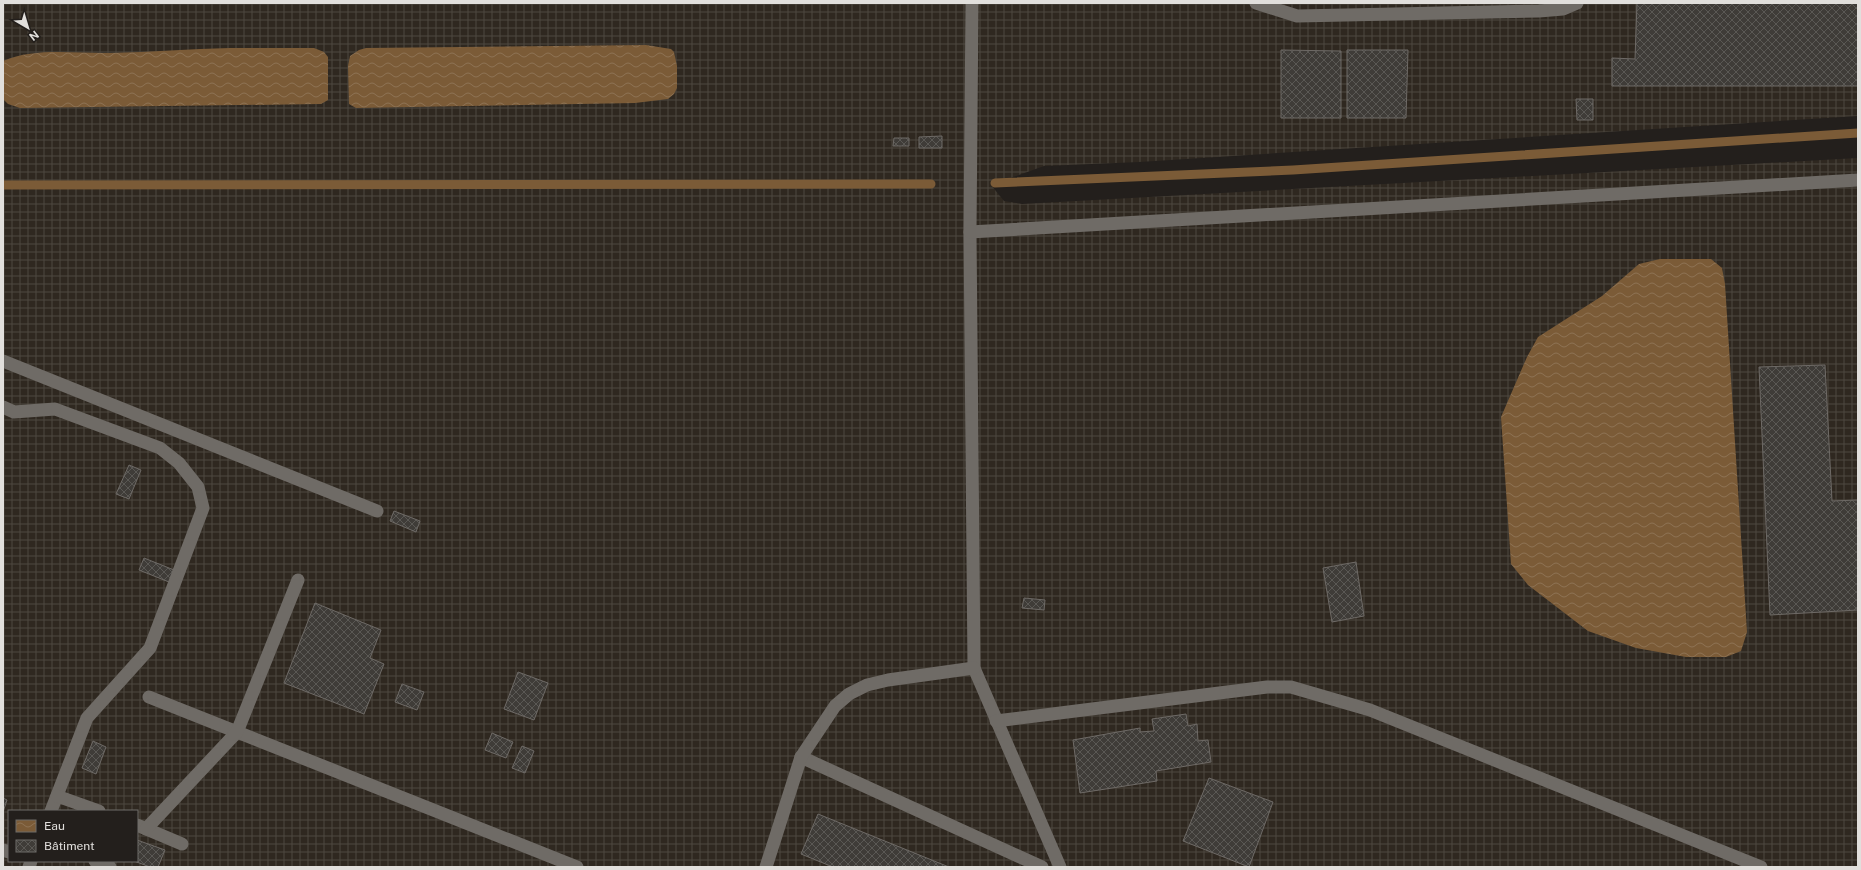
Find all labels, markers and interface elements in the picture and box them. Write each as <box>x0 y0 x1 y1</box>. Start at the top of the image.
north arrow <box>8 8 48 48</box>
text: N <box>27 29 41 43</box>
legend <box>8 810 138 862</box>
text: Eau <box>44 819 65 833</box>
text: Bâtiment <box>44 839 95 853</box>

